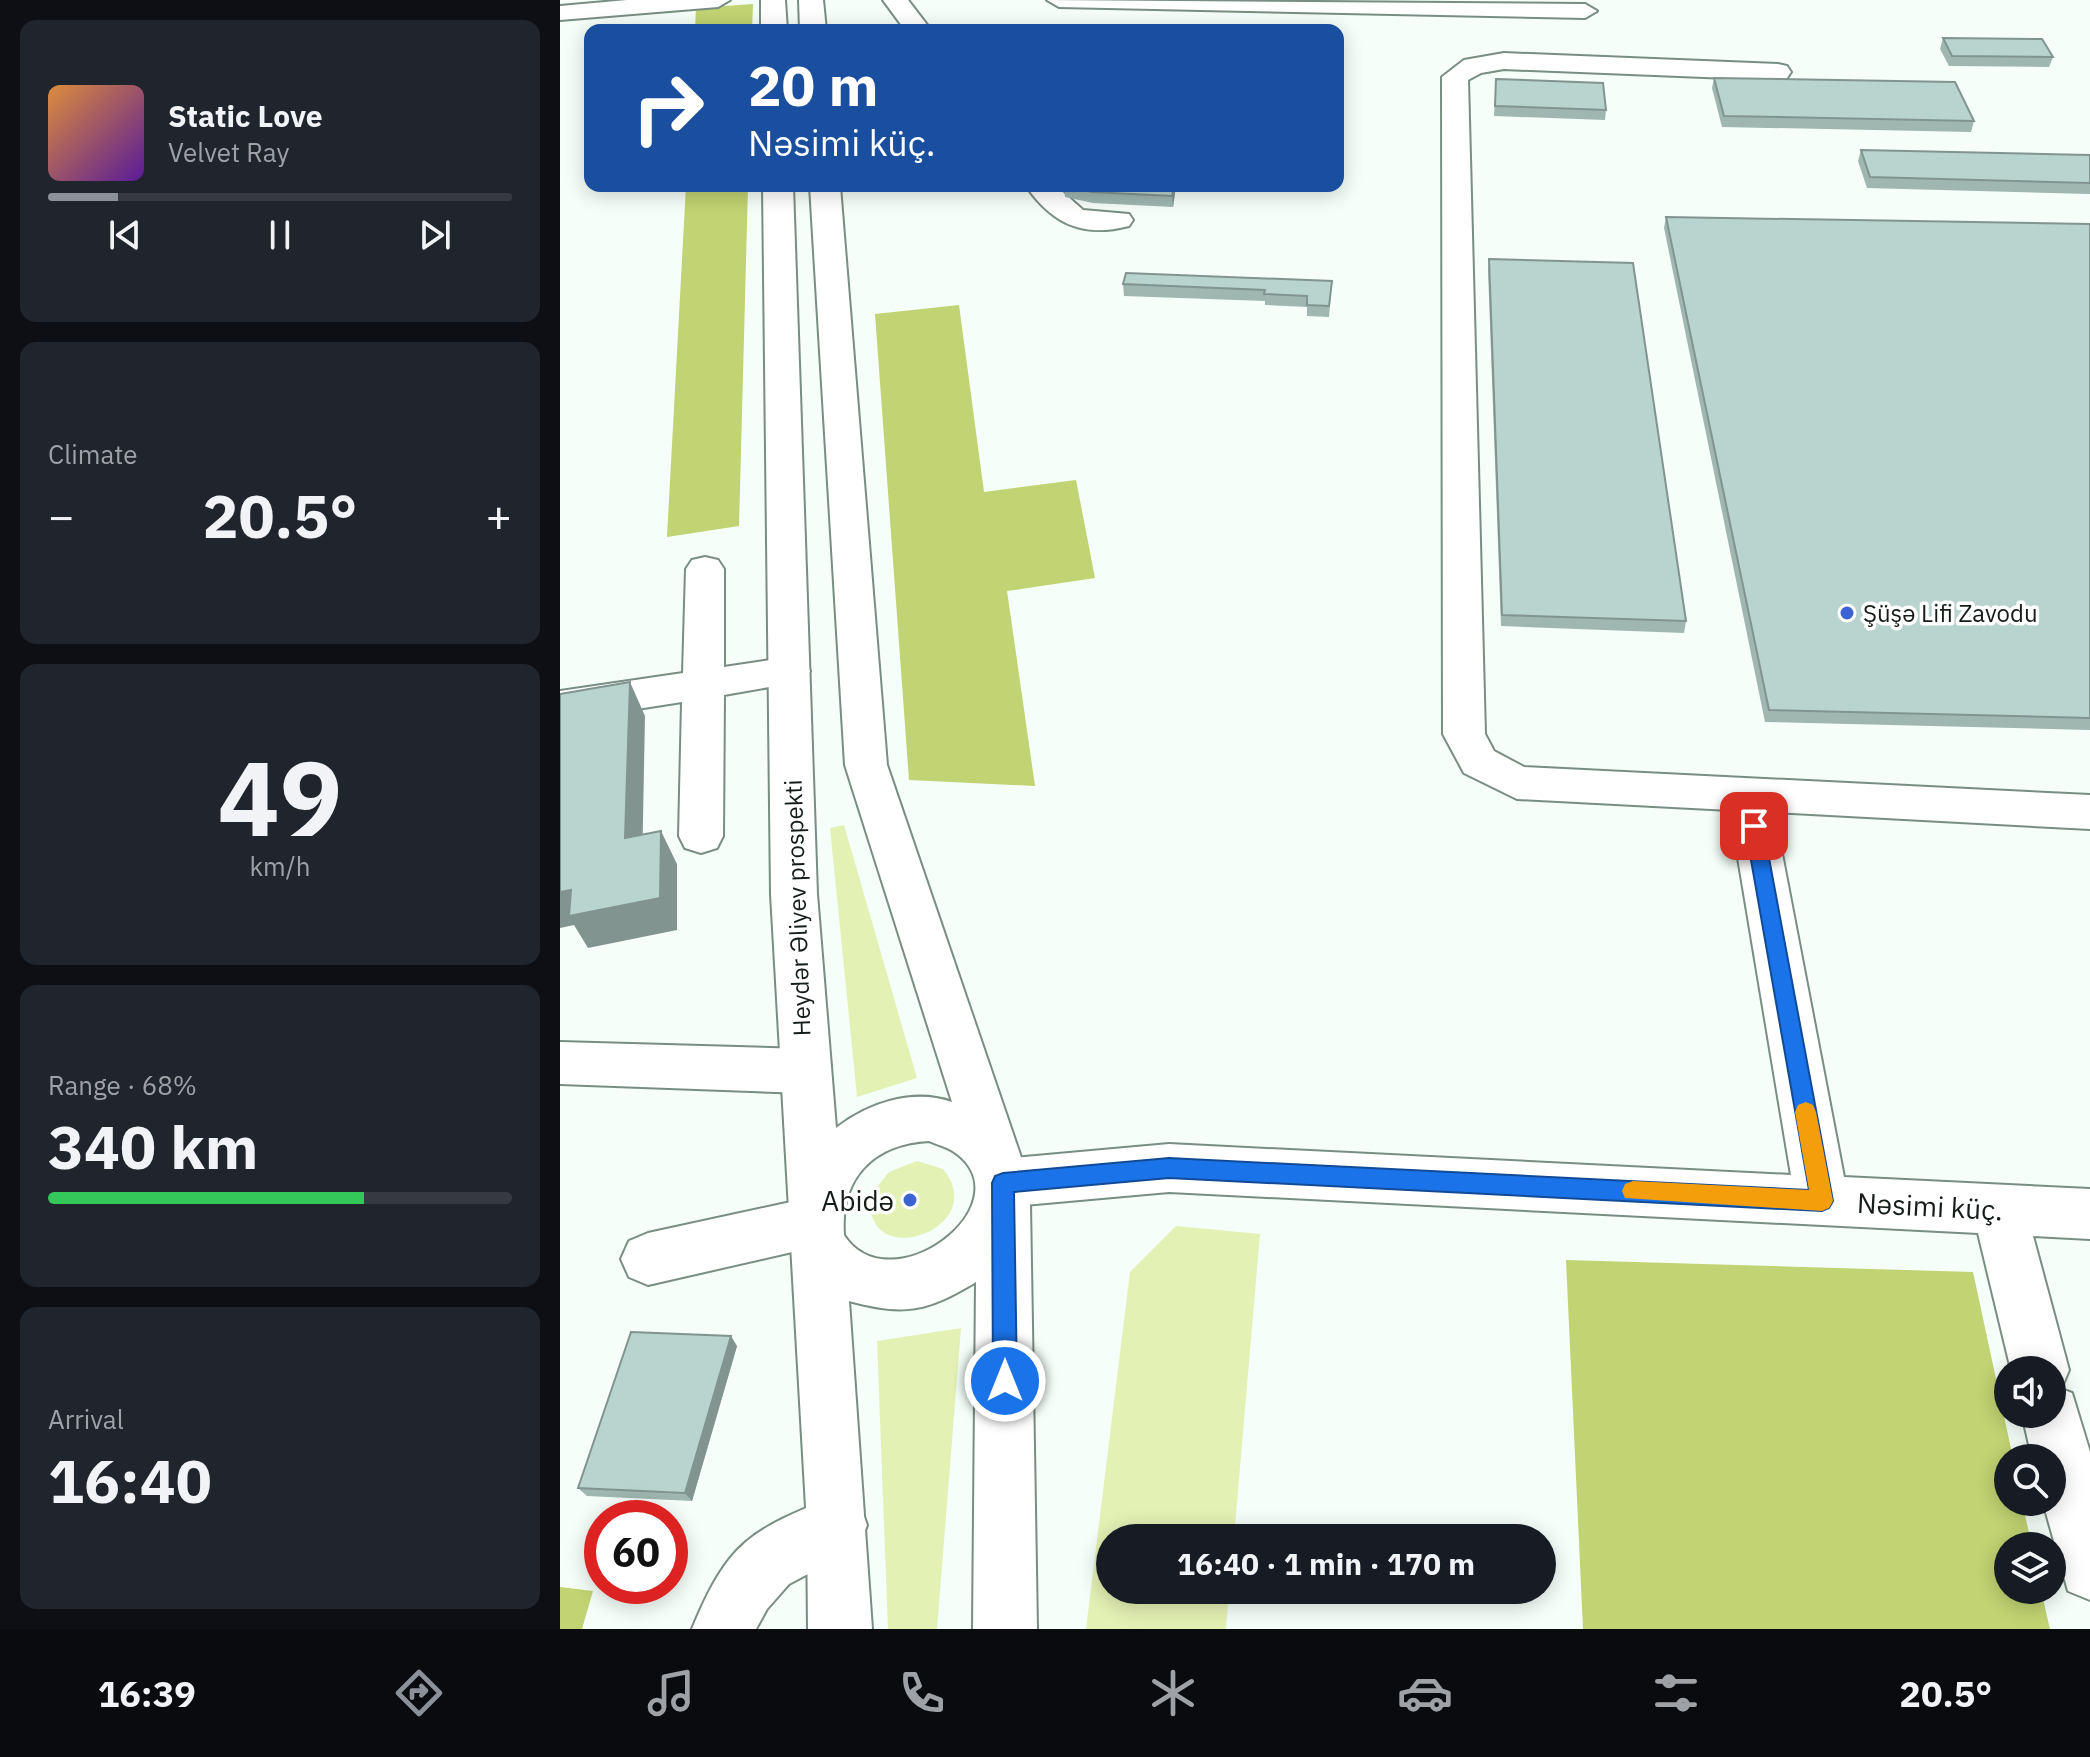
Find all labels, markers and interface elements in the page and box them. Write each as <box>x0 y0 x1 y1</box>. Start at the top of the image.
text: 20 m <box>748 49 878 121</box>
icon: right <box>616 56 720 160</box>
text: Static Love <box>168 96 323 135</box>
text: Nəsimi küç. <box>748 119 936 166</box>
text: Velvet Ray <box>168 135 289 169</box>
icon: previous <box>103 213 147 257</box>
icon: pause <box>258 213 302 257</box>
icon: next <box>413 213 457 257</box>
text: Climate <box>48 437 138 471</box>
text: 20.5° <box>203 476 357 555</box>
text: − <box>48 487 74 544</box>
text: + <box>486 487 512 544</box>
place label: Şüşə Lifi Zavodu <box>1863 597 2038 629</box>
marker: Şüşə Lifi Zavodu <box>1838 604 1856 622</box>
text: 49 <box>218 729 342 865</box>
street label: Heydər Əliyev prospekti <box>777 779 817 1037</box>
pin <box>1720 792 1788 860</box>
icon: arrive <box>1732 804 1776 848</box>
text: km/h <box>249 849 311 883</box>
text: Range · 68% <box>48 1068 197 1102</box>
text: 340 km <box>48 1107 258 1186</box>
place label: Abidə <box>821 1182 894 1219</box>
street label: Nəsimi küç. <box>1856 1184 2004 1228</box>
marker: Abidə <box>901 1191 919 1209</box>
position arrow <box>963 1339 1047 1423</box>
map controls <box>1994 1356 2066 1604</box>
button: sound <box>1994 1356 2066 1428</box>
text: Arrival <box>48 1402 124 1436</box>
text: 16:40 <box>48 1441 212 1520</box>
button: search <box>1994 1444 2066 1516</box>
speed limit sign: 60 <box>584 1500 688 1604</box>
button: layers <box>1994 1532 2066 1604</box>
text: 16:40 · 1 min · 170 m <box>1177 1544 1475 1583</box>
icon: directions <box>391 1665 447 1721</box>
icon: music <box>643 1665 699 1721</box>
icon: phone <box>894 1665 950 1721</box>
icon: climate <box>1145 1665 1201 1721</box>
icon: car <box>1397 1665 1453 1721</box>
icon: filters <box>1648 1665 1704 1721</box>
text: 16:39 <box>98 1670 196 1717</box>
text: 20.5° <box>1899 1670 1992 1717</box>

